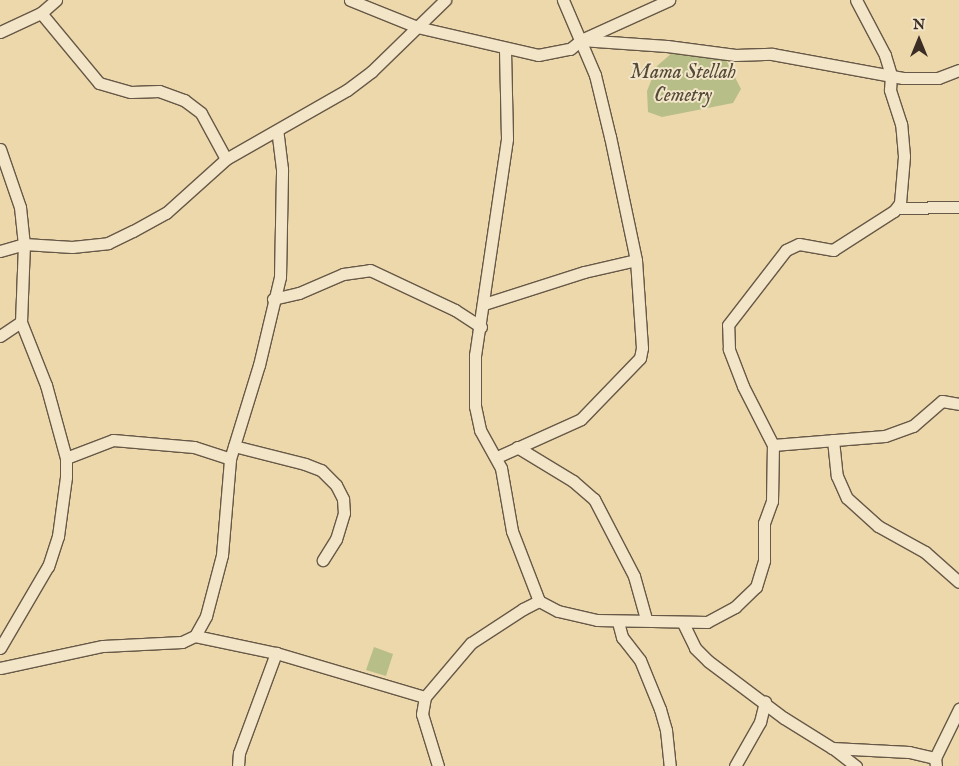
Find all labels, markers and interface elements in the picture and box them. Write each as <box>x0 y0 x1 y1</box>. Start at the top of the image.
north arrow <box>894 15 944 65</box>
text: N <box>913 16 925 34</box>
park label: Mama Stellah Cemetry <box>630 60 736 107</box>

